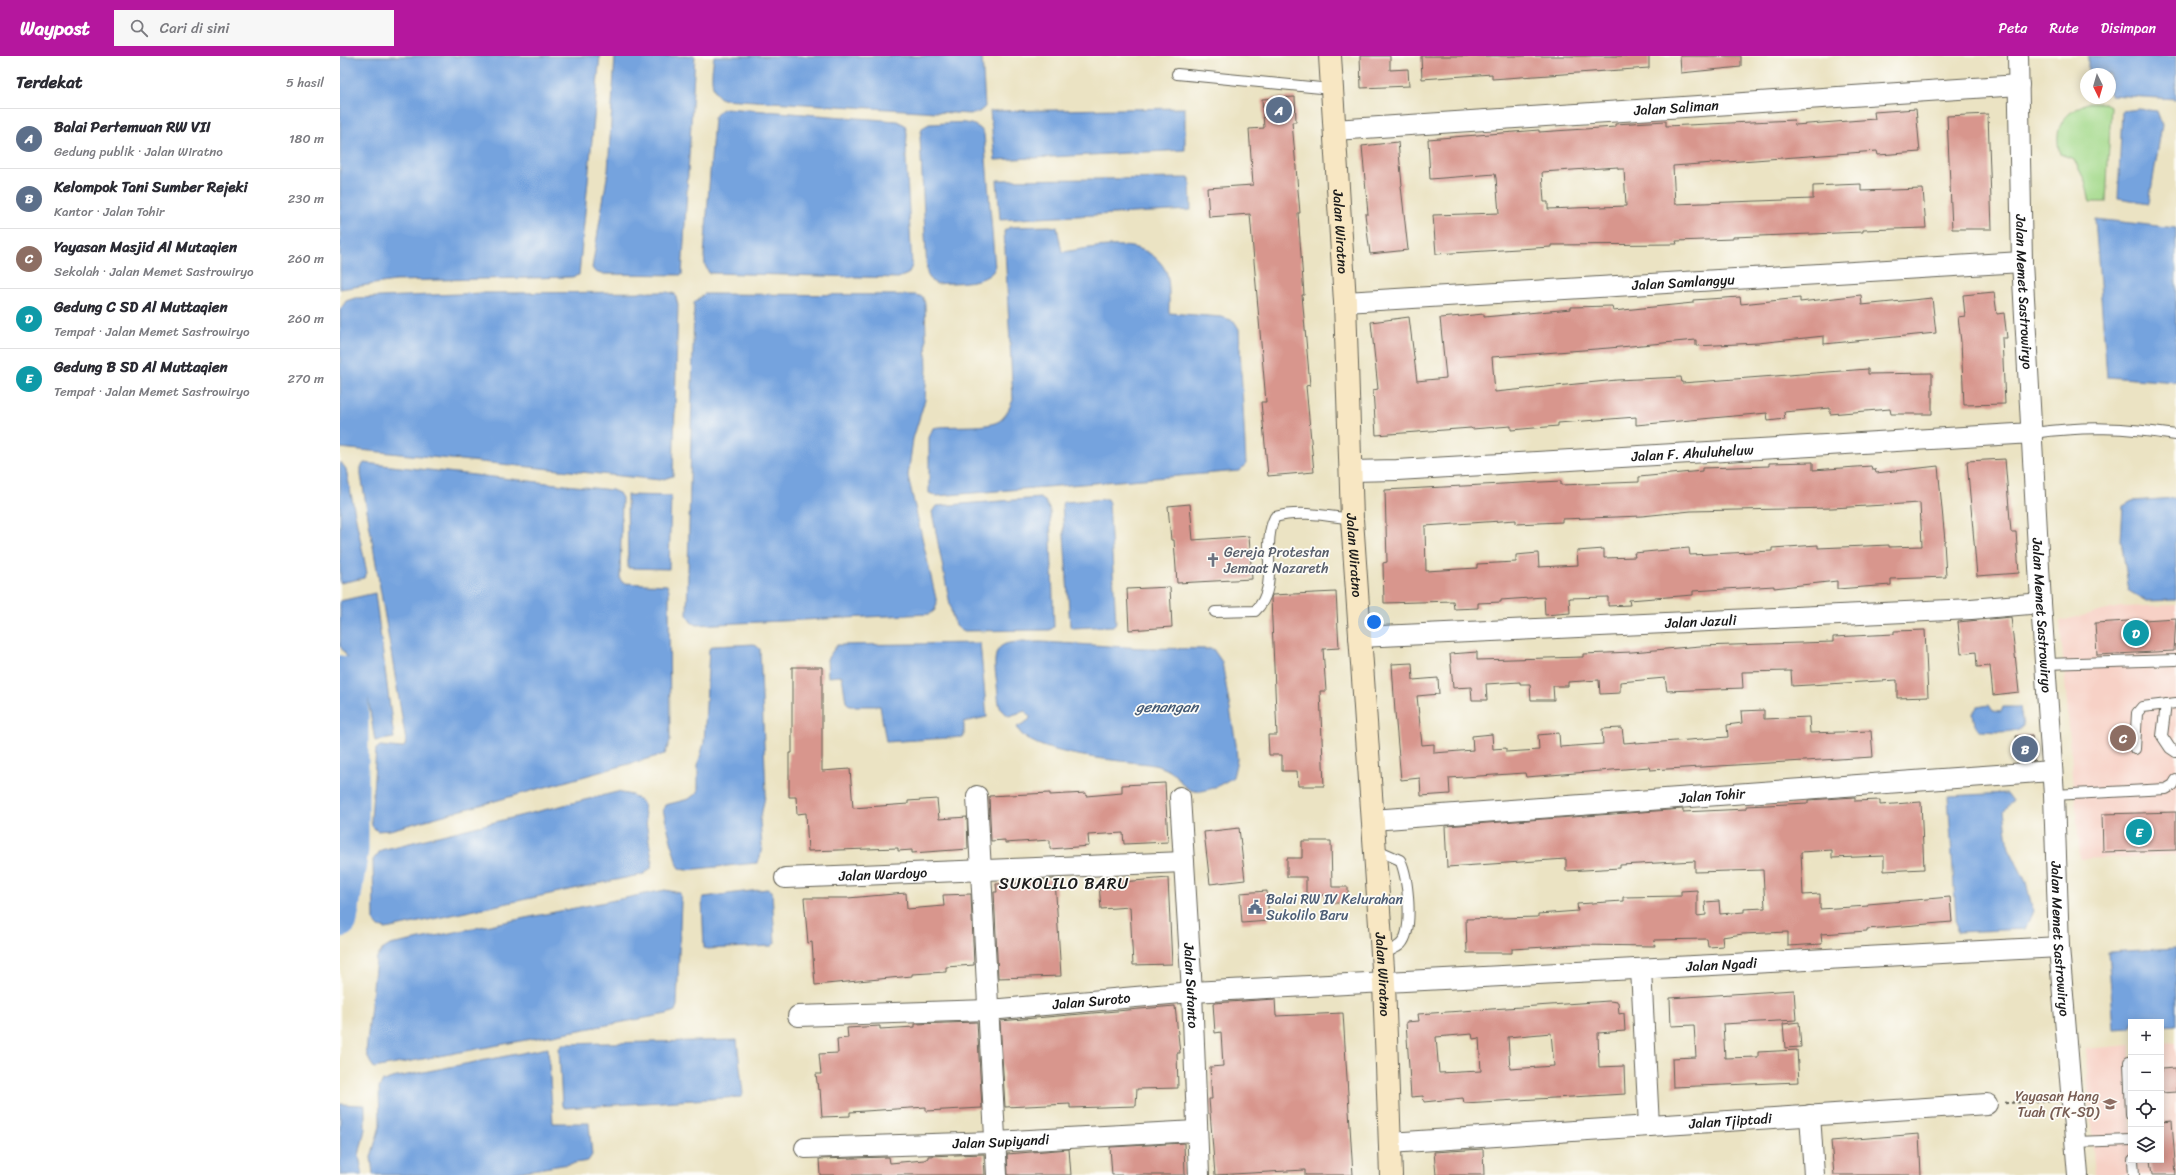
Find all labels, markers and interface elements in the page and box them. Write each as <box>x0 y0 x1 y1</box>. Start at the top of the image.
search box <box>114 10 394 46</box>
text: Waypost <box>20 12 90 45</box>
text: Cari di sini <box>160 15 229 41</box>
text: Peta <box>1999 16 2027 41</box>
text: Rute <box>2049 16 2079 41</box>
text: Disimpan <box>2101 16 2156 41</box>
icon: search <box>128 17 150 39</box>
text: Terdekat <box>16 67 82 97</box>
north arrow <box>2080 68 2116 104</box>
text: 5 hasil <box>286 71 324 94</box>
street label: Jalan Saliman <box>1632 93 1720 123</box>
pin: A <box>1266 95 1292 125</box>
text: Balai Pertemuan RW VII <box>54 114 211 140</box>
text: A <box>25 127 33 150</box>
text: 180 m <box>289 127 324 150</box>
text: Gedung publik · Jalan Wiratno <box>54 140 223 163</box>
text: Kelompok Tani Sumber Rejeki <box>54 174 248 200</box>
text: B <box>25 187 33 210</box>
text: 230 m <box>288 187 324 210</box>
street label: Jalan Wiratno <box>1325 188 1355 275</box>
text: Kantor · Jalan Tohir <box>54 200 164 223</box>
street label: Jalan Memet Sastrowiryo <box>2008 213 2040 370</box>
text: Yayasan Masjid Al Mutaqien <box>54 234 237 260</box>
text: C <box>25 247 33 270</box>
text: 260 m <box>288 247 324 270</box>
text: Sekolah · Jalan Memet Sastrowiryo <box>54 260 254 283</box>
street label: Jalan Samlangyu <box>1630 267 1736 298</box>
text: Gedung C SD Al Muttaqien <box>54 294 228 320</box>
text: D <box>25 307 33 330</box>
text: 260 m <box>288 307 324 330</box>
text: Tempat · Jalan Memet Sastrowiryo <box>54 320 250 343</box>
text: Gedung B SD Al Muttaqien <box>54 354 228 380</box>
text: E <box>25 367 33 390</box>
text: 270 m <box>287 367 324 390</box>
text: Tempat · Jalan Memet Sastrowiryo <box>54 380 250 403</box>
street label: Jalan F. Ahuluheluw <box>1630 437 1755 469</box>
street label: Jalan Wiratno <box>1339 512 1369 598</box>
street label: Jalan Memet Sastrowiryo <box>2024 536 2059 694</box>
place label: Gereja Protestan Jemaat Nazareth <box>1223 540 1330 581</box>
church icon: Gereja Protestan Jemaat Nazareth <box>1205 552 1221 568</box>
street label: Jalan Jazuli <box>1663 608 1738 636</box>
your location <box>1364 612 1384 632</box>
pin: D <box>2123 618 2149 648</box>
water label: genangan <box>1134 694 1200 720</box>
pin: C <box>2110 723 2136 753</box>
pin: B <box>2012 734 2038 764</box>
street label: Jalan Tohir <box>1677 781 1747 811</box>
pin: E <box>2126 817 2152 847</box>
street label: Jalan Wardoyo <box>837 860 928 889</box>
street label: Jalan Memet Sastrowiryo <box>2043 860 2077 1017</box>
district label: SUKOLILO BARU <box>999 869 1129 898</box>
place label: Balai RW IV Kelurahan Sukolilo Baru <box>1266 887 1404 928</box>
public building icon: Balai RW IV Kelurahan Sukolilo Baru <box>1247 899 1263 915</box>
street label: Jalan Wiratno <box>1367 930 1397 1017</box>
street label: Jalan Sutanto <box>1176 941 1205 1029</box>
street label: Jalan Ngadi <box>1684 951 1759 979</box>
street label: Jalan Suroto <box>1050 986 1132 1017</box>
map controls <box>2128 1019 2164 1163</box>
button: + <box>2128 1019 2164 1055</box>
button: − <box>2128 1055 2164 1091</box>
place label: Yayasan Hang Tuah (TK-SD) <box>2015 1084 2100 1125</box>
button: locate <box>2128 1091 2164 1127</box>
school or university icon: Yayasan Hang Tuah (TK-SD) <box>2102 1096 2118 1112</box>
street label: Jalan Tjiptadi <box>1687 1106 1774 1136</box>
street label: Jalan Supiyandi <box>951 1127 1051 1156</box>
button: layers <box>2128 1127 2164 1163</box>

